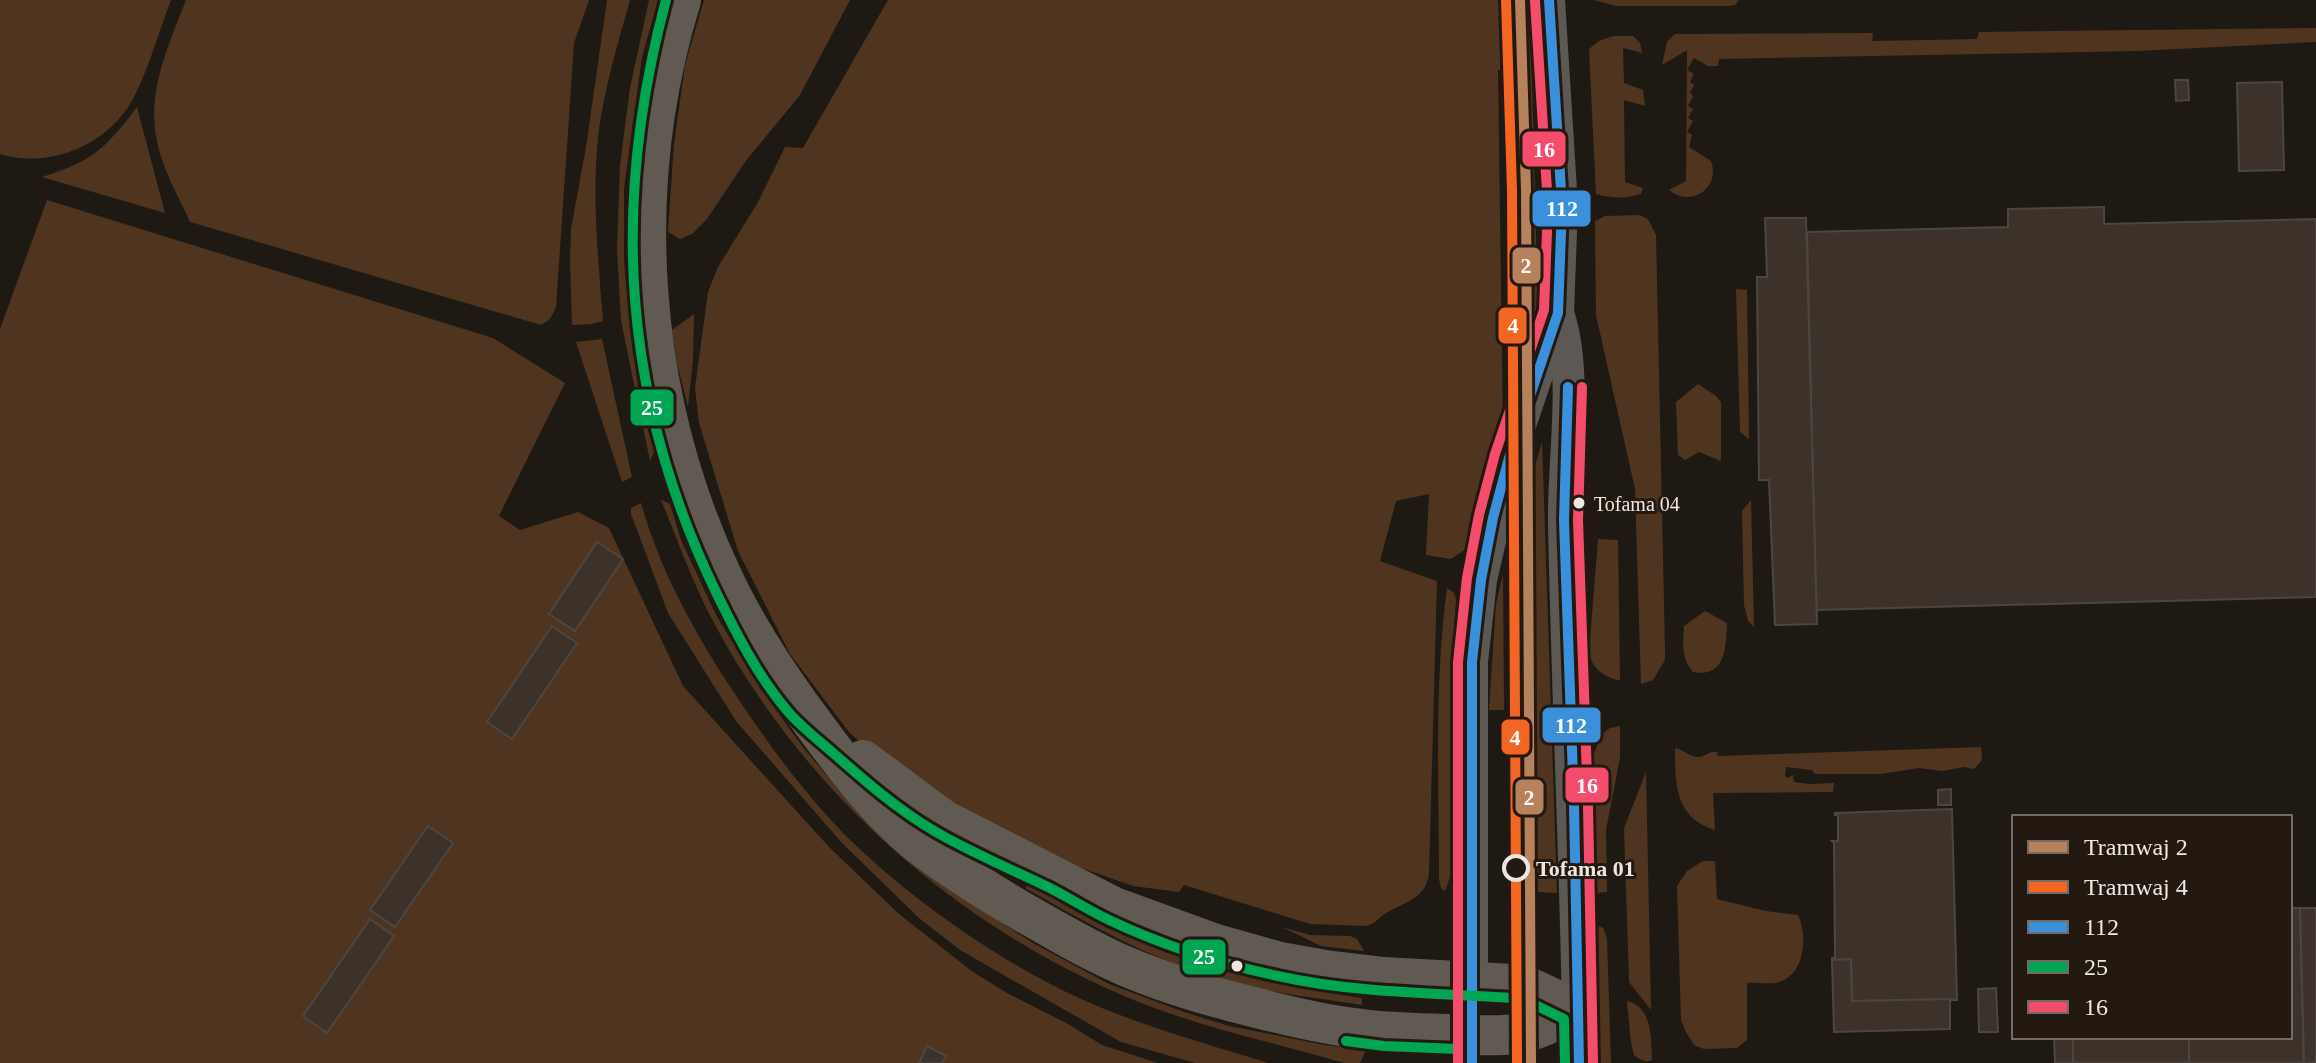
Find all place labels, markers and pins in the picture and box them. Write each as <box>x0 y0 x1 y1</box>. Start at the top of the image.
place label: Tofama 04 <box>1594 493 1680 515</box>
marker: Tofama 04 <box>1571 495 1587 511</box>
marker: Tofama 01 <box>1503 855 1529 881</box>
place label: Tofama 01 <box>1536 856 1635 881</box>
unlabelled marker <box>1229 958 1245 974</box>

